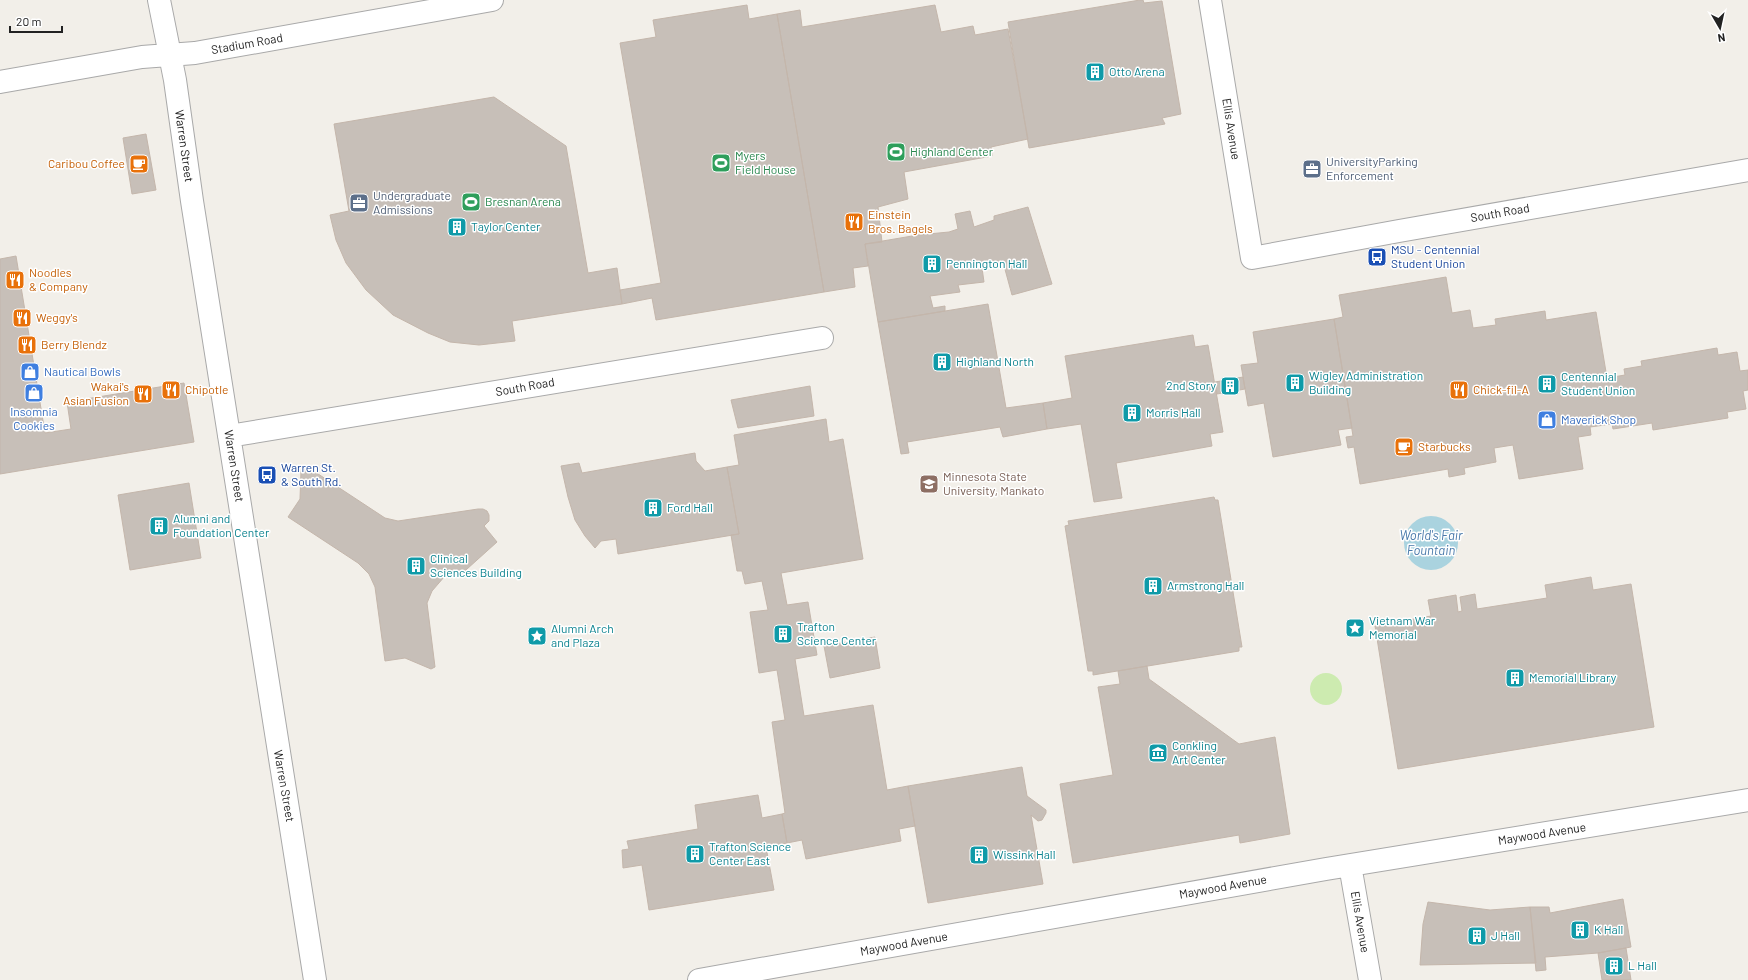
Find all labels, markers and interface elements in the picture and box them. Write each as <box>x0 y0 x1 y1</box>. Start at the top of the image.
scale bar <box>10 8 62 34</box>
north arrow <box>1700 8 1740 48</box>
text: 20 m <box>16 14 42 28</box>
street label: Stadium Road <box>210 30 284 56</box>
text: N <box>1717 31 1726 45</box>
building icon: Otto Arena <box>1084 61 1106 83</box>
place label: Otto Arena <box>1109 64 1165 78</box>
street label: Ellis Avenue <box>1220 97 1244 161</box>
street label: Warren Street <box>173 109 197 183</box>
sports icon: Highland Center <box>885 141 907 163</box>
place label: Highland Center <box>910 144 994 158</box>
place label: Myers Field House <box>735 148 796 176</box>
sports icon: Myers Field House <box>710 152 732 174</box>
cafe icon: Caribou Coffee <box>128 153 150 175</box>
place label: UniversityParking Enforcement <box>1326 154 1418 182</box>
place label: Caribou Coffee <box>48 156 125 170</box>
office icon: UniversityParking Enforcement <box>1301 158 1323 180</box>
place label: Undergraduate Admissions <box>373 188 451 216</box>
sports icon: Bresnan Arena <box>460 191 482 213</box>
office icon: Undergraduate Admissions <box>348 192 370 214</box>
place label: Bresnan Arena <box>485 194 561 208</box>
street label: South Road <box>1469 200 1530 224</box>
place label: Einstein Bros. Bagels <box>868 207 933 235</box>
restaurant icon: Einstein Bros. Bagels <box>843 211 865 233</box>
building icon: Taylor Center <box>446 216 468 238</box>
place label: Taylor Center <box>471 219 541 233</box>
place label: MSU - Centennial Student Union <box>1391 242 1480 270</box>
bus stop icon: MSU - Centennial Student Union <box>1366 246 1388 268</box>
building icon: Pennington Hall <box>921 253 943 275</box>
place label: Pennington Hall <box>946 256 1027 270</box>
place label: Noodles & Company <box>29 265 88 293</box>
restaurant icon: Noodles & Company <box>4 269 26 291</box>
restaurant icon: Weggy's <box>11 307 33 329</box>
place label: Weggy's <box>36 310 78 324</box>
restaurant icon: Berry Blendz <box>16 334 38 356</box>
place label: Berry Blendz <box>41 337 107 351</box>
building icon: Highland North <box>931 351 953 373</box>
place label: Highland North <box>956 354 1034 368</box>
shop icon: Nautical Bowls <box>19 361 41 383</box>
place label: Nautical Bowls <box>44 364 121 378</box>
place label: Wigley Administration Building <box>1309 368 1423 396</box>
place label: Centennial Student Union <box>1561 369 1635 397</box>
building icon: Wigley Administration Building <box>1284 372 1306 394</box>
building icon: Centennial Student Union <box>1536 373 1558 395</box>
street label: South Road <box>494 374 555 398</box>
building icon: 2nd Story <box>1219 375 1241 397</box>
place label: 2nd Story <box>1166 378 1216 392</box>
place label: Wakai's Asian Fusion <box>63 379 129 407</box>
restaurant icon: Chipotle <box>160 379 182 401</box>
restaurant icon: Chick-fil-A <box>1448 379 1470 401</box>
shop icon: Insomnia Cookies <box>23 382 45 404</box>
place label: Chipotle <box>185 382 228 396</box>
place label: Chick-fil-A <box>1473 382 1529 396</box>
restaurant icon: Wakai's Asian Fusion <box>132 383 154 405</box>
building icon: Morris Hall <box>1121 402 1143 424</box>
place label: Insomnia Cookies <box>10 404 58 432</box>
place label: Morris Hall <box>1146 405 1201 419</box>
shop icon: Maverick Shop <box>1536 409 1558 431</box>
place label: Maverick Shop <box>1561 412 1636 426</box>
street label: Warren Street <box>222 429 248 503</box>
cafe icon: Starbucks <box>1393 436 1415 458</box>
place label: Starbucks <box>1418 439 1471 453</box>
place label: Warren St. & South Rd. <box>281 460 342 488</box>
bus stop icon: Warren St. & South Rd. <box>256 464 278 486</box>
place label: Minnesota State University, Mankato <box>943 469 1044 497</box>
school or university icon: Minnesota State University, Mankato <box>918 473 940 495</box>
building icon: Ford Hall <box>642 497 664 519</box>
place label: Ford Hall <box>667 500 713 514</box>
place label: Alumni and Foundation Center <box>173 511 270 539</box>
building icon: Alumni and Foundation Center <box>148 515 170 537</box>
water label: World's Fair Fountain <box>1399 527 1463 558</box>
place label: Clinical Sciences Building <box>430 551 522 579</box>
building icon: Clinical Sciences Building <box>405 555 427 577</box>
building icon: Armstrong Hall <box>1142 575 1164 597</box>
place label: Armstrong Hall <box>1167 578 1244 592</box>
place label: Vietnam War Memorial <box>1369 613 1436 641</box>
place icon: Vietnam War Memorial <box>1344 617 1366 639</box>
place label: Trafton Science Center <box>797 619 877 647</box>
place label: Alumni Arch and Plaza <box>551 621 614 649</box>
building icon: Trafton Science Center <box>772 623 794 645</box>
place icon: Alumni Arch and Plaza <box>526 625 548 647</box>
building icon: Memorial Library <box>1504 667 1526 689</box>
place label: Memorial Library <box>1529 670 1617 684</box>
place label: Conkling Art Center <box>1172 738 1226 766</box>
museum icon: Conkling Art Center <box>1147 742 1169 764</box>
street label: Warren Street <box>272 749 298 823</box>
street label: Maywood Avenue <box>1497 819 1587 847</box>
place label: Trafton Science Center East <box>709 839 791 867</box>
building icon: Trafton Science Center East <box>684 843 706 865</box>
building icon: Wissink Hall <box>968 844 990 866</box>
place label: Wissink Hall <box>993 847 1055 861</box>
street label: Maywood Avenue <box>1178 871 1268 901</box>
street label: Ellis Avenue <box>1349 890 1373 954</box>
building icon: K Hall <box>1569 919 1591 941</box>
place label: K Hall <box>1594 922 1623 936</box>
building icon: J Hall <box>1466 925 1488 947</box>
street label: Maywood Avenue <box>859 928 949 958</box>
place label: J Hall <box>1491 928 1520 942</box>
building icon: L Hall <box>1603 955 1625 977</box>
place label: L Hall <box>1628 958 1657 972</box>

